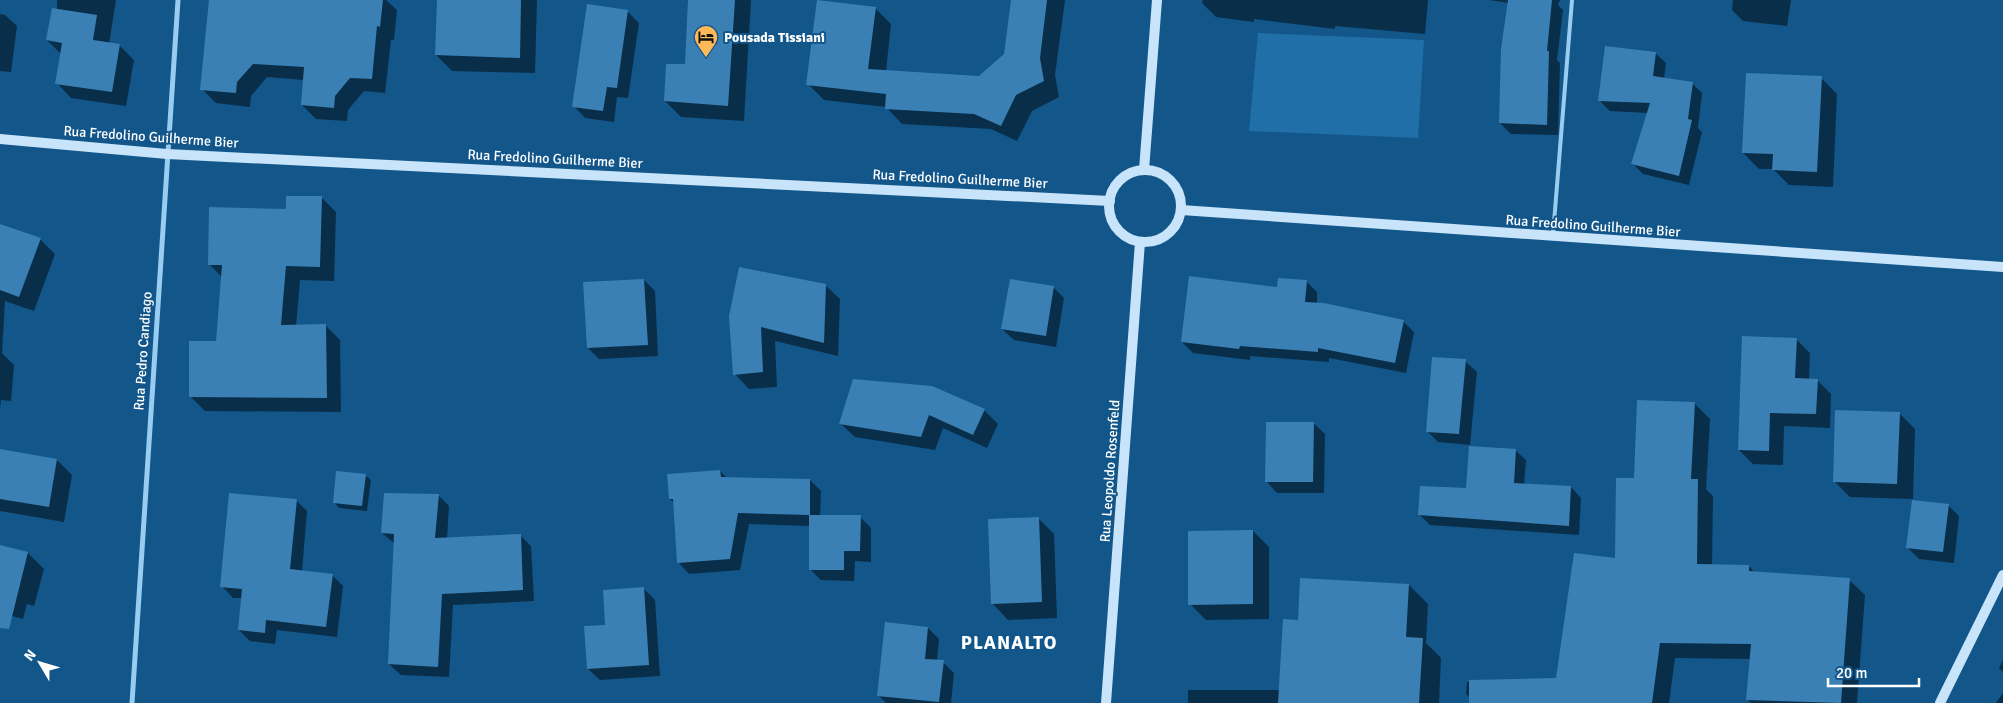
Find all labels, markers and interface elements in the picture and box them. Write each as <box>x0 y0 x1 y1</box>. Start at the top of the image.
hotel icon: Pousada Tissiani <box>693 24 719 58</box>
place label: Pousada Tissiani <box>724 29 825 46</box>
street label: Rua Fredolino Guilherme Bier <box>63 122 240 152</box>
street label: Rua Fredolino Guilherme Bier <box>467 146 644 172</box>
street label: Rua Fredolino Guilherme Bier <box>872 166 1049 192</box>
street label: Rua Fredolino Guilherme Bier <box>1505 211 1682 241</box>
street label: Rua Pedro Candiago <box>130 291 156 411</box>
street label: Rua Leopoldo Rosenfeld <box>1097 399 1123 543</box>
district label: PLANALTO <box>961 631 1057 655</box>
north arrow <box>15 638 65 688</box>
text: N <box>20 646 40 664</box>
scale bar <box>1828 656 1919 688</box>
text: 20 m <box>1836 664 1867 682</box>

